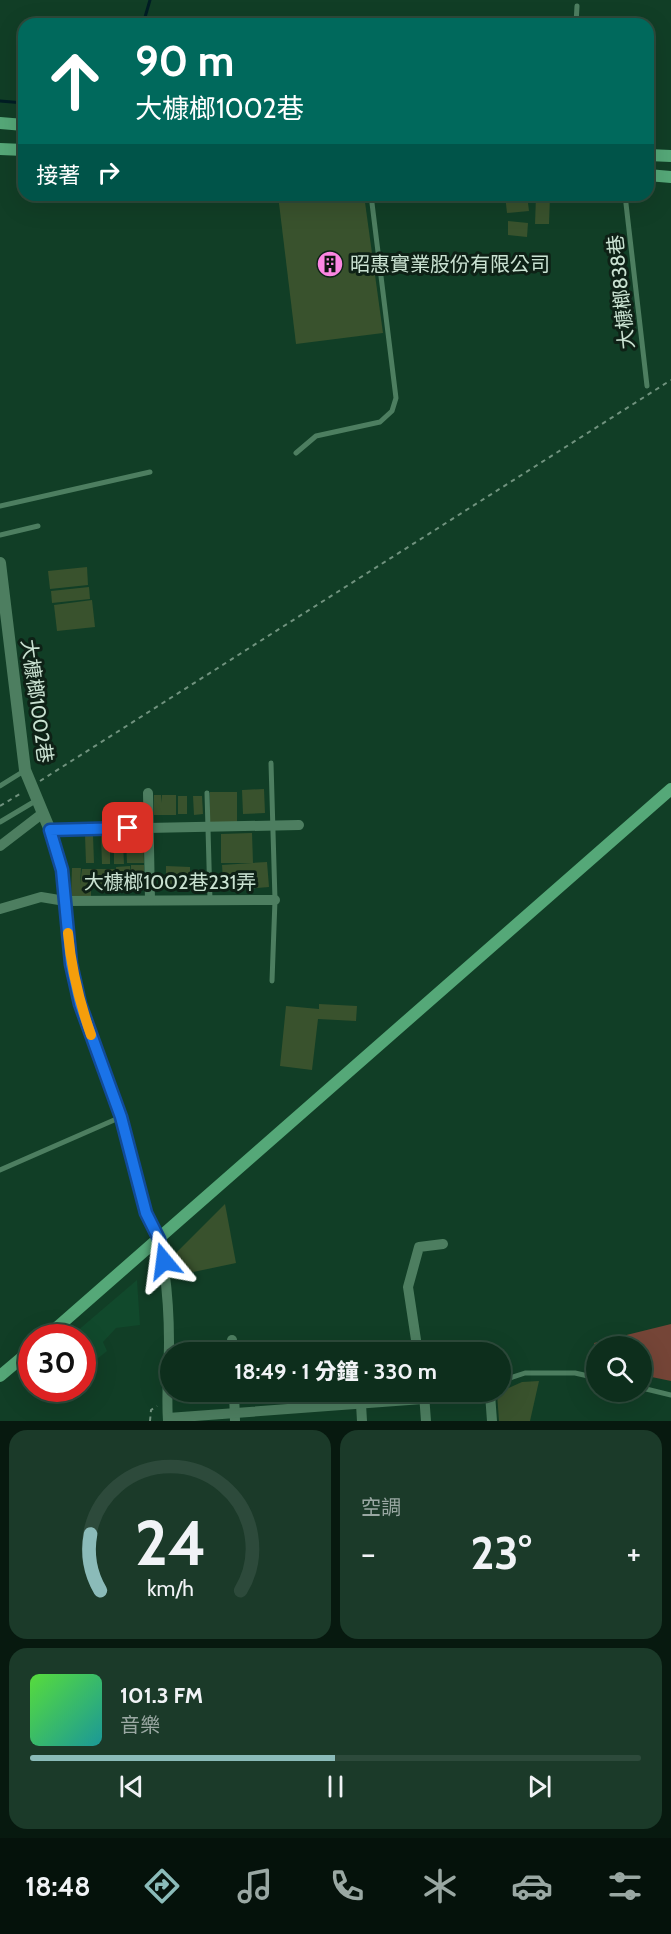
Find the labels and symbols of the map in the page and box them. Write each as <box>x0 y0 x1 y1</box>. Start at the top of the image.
street label: 大槺榔838巷 <box>603 234 639 350</box>
building icon: 昭惠實業股份有限公司 <box>315 249 345 279</box>
place label: 昭惠實業股份有限公司 <box>350 252 550 276</box>
street label: 大槺榔1002巷 <box>16 637 58 765</box>
pin <box>102 802 153 853</box>
street label: 大槺榔1002巷231弄 <box>84 870 256 894</box>
position arrow <box>132 1229 196 1293</box>
speed limit sign: 30 <box>18 1324 96 1402</box>

